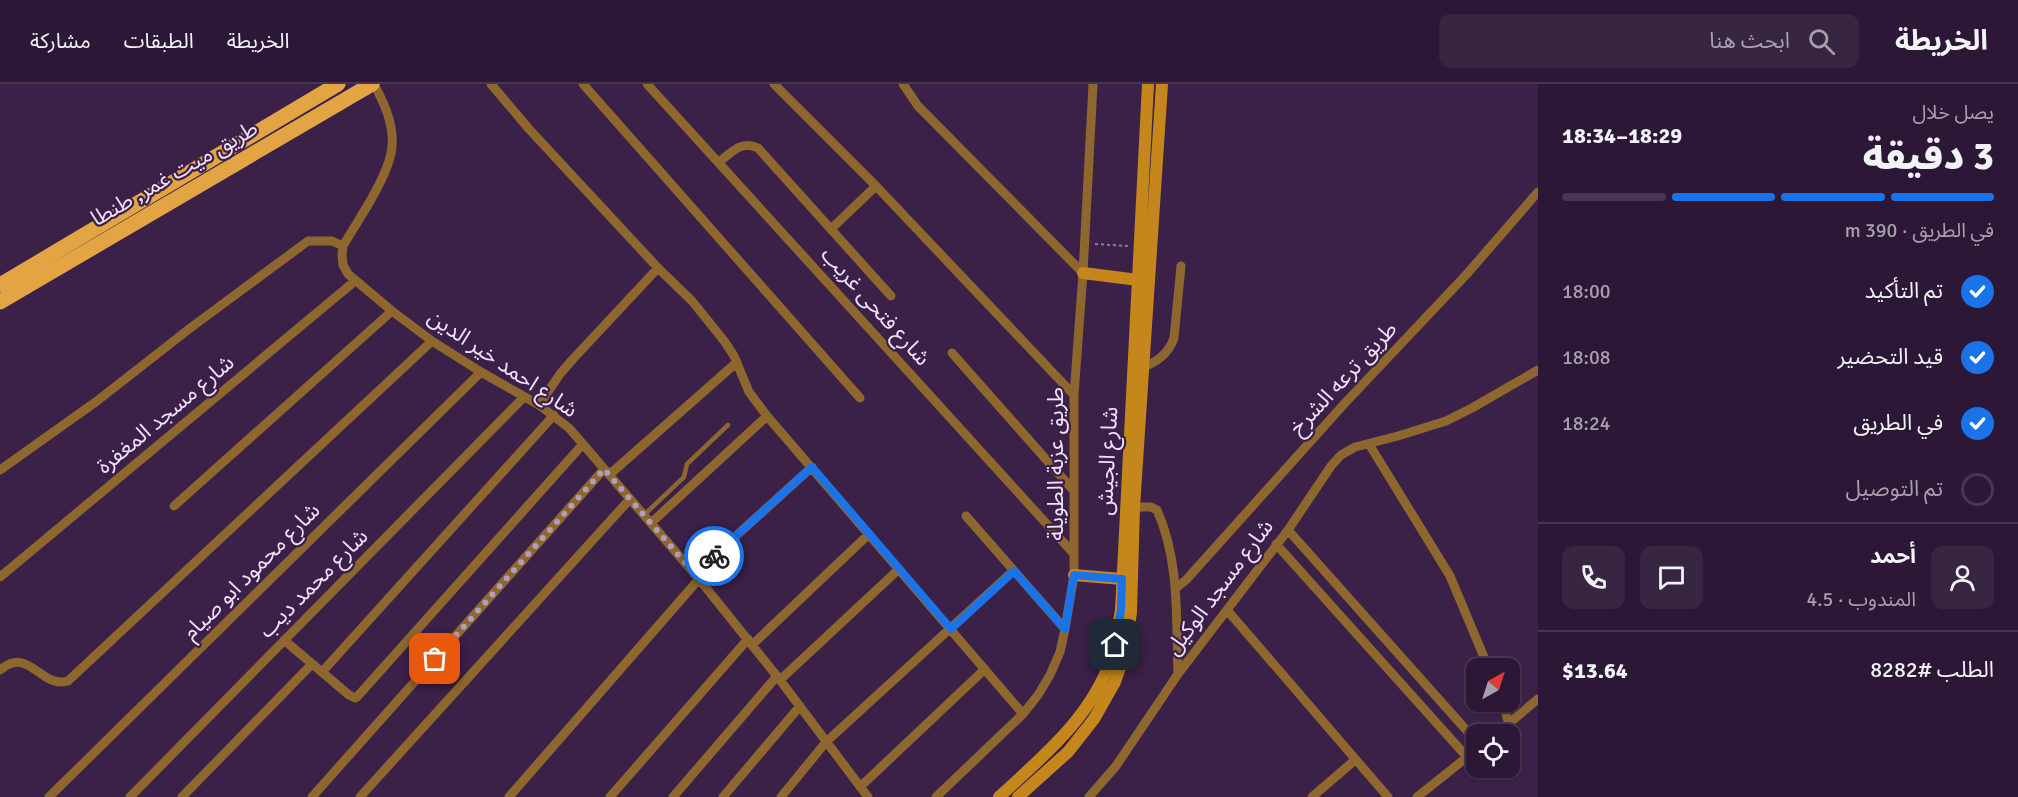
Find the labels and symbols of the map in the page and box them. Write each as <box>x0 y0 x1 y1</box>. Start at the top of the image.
street label: طريق ميت غمر, طنطا <box>86 114 262 232</box>
street label: شارع فتحى غريب <box>813 241 936 373</box>
street label: شارع احمد خير الدين <box>421 303 583 426</box>
street label: طريق ترعه الشرخ <box>1283 315 1405 443</box>
street label: شارع مسجد المغفرة <box>91 349 241 482</box>
street label: طريق عزبة الطويلة <box>1042 387 1069 541</box>
street label: شارع الجيش <box>1091 406 1126 516</box>
street label: شارع محمود ابو صيام <box>177 497 327 647</box>
street label: شارع مسجد الوكيل <box>1159 514 1281 662</box>
street label: شارع محمد ديب <box>253 523 375 645</box>
courier <box>684 526 744 586</box>
pin <box>1089 619 1140 670</box>
pin <box>409 633 460 684</box>
north arrow <box>1466 658 1520 712</box>

